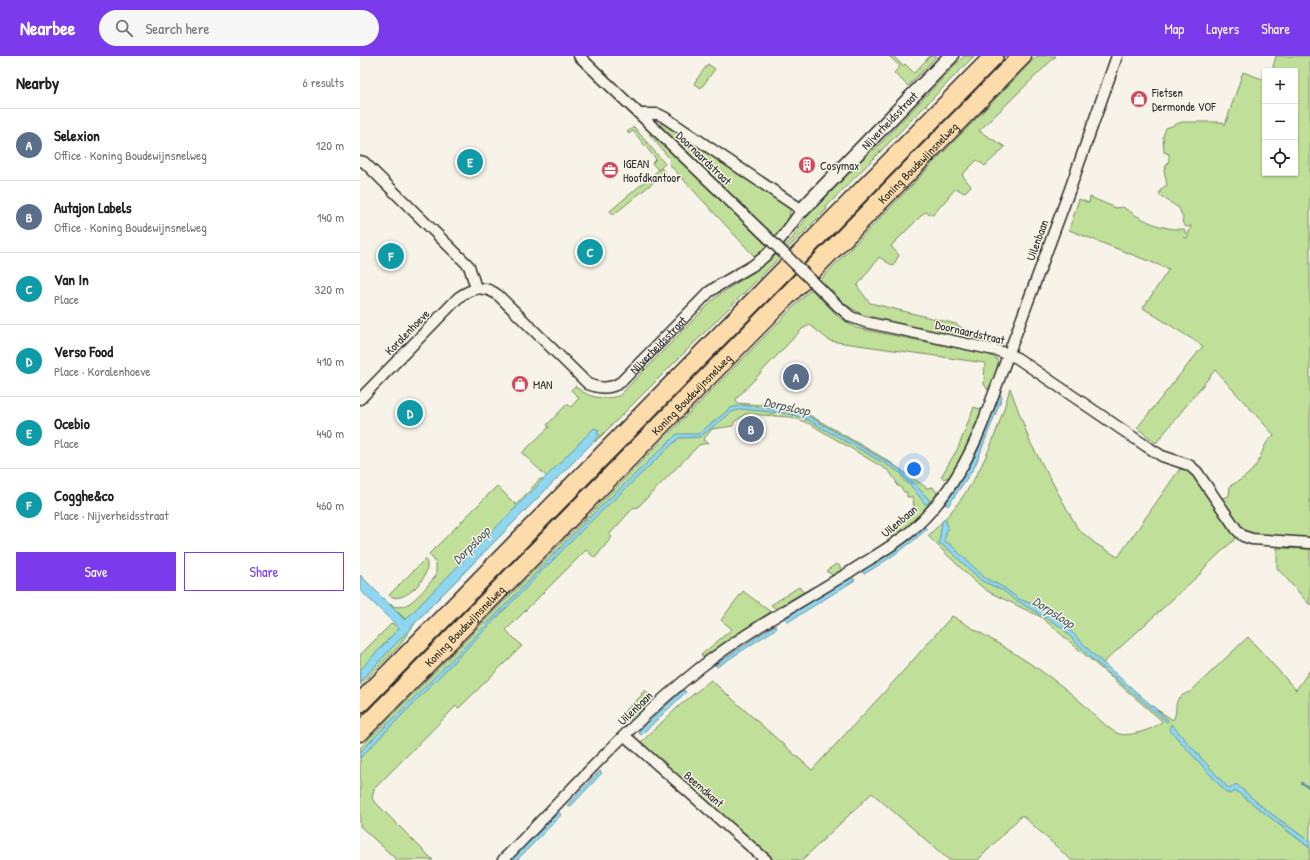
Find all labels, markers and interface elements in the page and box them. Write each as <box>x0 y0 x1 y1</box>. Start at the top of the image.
search box <box>99 10 379 46</box>
text: Nearbee <box>20 15 75 41</box>
icon: search <box>113 17 135 39</box>
text: Search here <box>145 18 210 39</box>
text: Map <box>1164 19 1184 38</box>
text: Layers <box>1206 19 1239 38</box>
text: Share <box>1261 19 1290 38</box>
map controls <box>1262 68 1298 176</box>
button: + <box>1262 68 1298 104</box>
text: Nearby <box>16 71 59 94</box>
text: 6 results <box>303 73 344 91</box>
place label: Fietsen Dermonde VOF <box>1151 84 1216 115</box>
street label: Nijverheidsstraat <box>857 87 922 153</box>
shop icon: Fietsen Dermonde VOF <box>1129 89 1149 109</box>
button: − <box>1262 104 1298 140</box>
street label: Koning Boudewijnsnelweg <box>874 118 962 207</box>
text: Selexion <box>54 125 100 146</box>
street label: Doornaardstraat <box>673 127 736 189</box>
text: A <box>26 136 32 154</box>
text: 120 m <box>316 136 344 154</box>
button: locate <box>1262 140 1298 176</box>
text: Office · Koning Boudewijnsnelweg <box>54 146 207 164</box>
pin: E <box>457 147 483 177</box>
place label: IGEAN Hoofdkantoor <box>623 155 681 186</box>
building icon: Cosymax <box>797 155 817 175</box>
place label: Cosymax <box>820 157 859 174</box>
office icon: IGEAN Hoofdkantoor <box>600 160 620 180</box>
text: Autajon Labels <box>54 197 132 218</box>
text: B <box>26 208 32 226</box>
text: 140 m <box>317 208 344 226</box>
street label: Uilenbaan <box>1022 217 1052 263</box>
text: Office · Koning Boudewijnsnelweg <box>54 218 207 236</box>
pin: C <box>577 237 603 267</box>
pin: F <box>378 241 404 271</box>
text: Van In <box>54 269 89 290</box>
text: C <box>25 280 33 298</box>
text: 320 m <box>314 280 344 298</box>
text: Place <box>54 290 79 308</box>
street label: Koralenhoeve <box>381 305 433 359</box>
street label: Nijverheidsstraat <box>625 311 691 377</box>
street label: Doornaardstraat <box>933 316 1007 348</box>
text: Verso Food <box>54 341 113 362</box>
street label: Koning Boudewijnsnelweg <box>647 349 735 439</box>
text: D <box>26 352 32 370</box>
text: 410 m <box>317 352 344 370</box>
text: Place · Koralenhoeve <box>54 362 151 380</box>
pin: A <box>783 362 809 392</box>
shop icon: MAN <box>510 374 530 394</box>
place label: MAN <box>533 376 552 393</box>
water label: Dorpsloop <box>762 392 813 421</box>
pin: D <box>397 398 423 428</box>
text: Ocebio <box>54 413 90 434</box>
pin: B <box>738 414 764 444</box>
text: E <box>26 424 32 442</box>
text: 440 m <box>317 424 344 442</box>
text: Place <box>54 434 79 452</box>
your location <box>904 459 924 479</box>
text: Cogghe&co <box>54 485 114 506</box>
text: F <box>27 496 31 514</box>
text: 460 m <box>316 496 344 514</box>
street label: Uilenbaan <box>877 501 921 541</box>
text: Place · Nijverheidsstraat <box>54 506 169 524</box>
water label: Dorpsloop <box>448 521 496 569</box>
button: Save <box>16 552 176 591</box>
button: Share <box>184 552 344 591</box>
street label: Koning Boudewijnsnelweg <box>420 581 508 670</box>
water label: Dorpsloop <box>1029 592 1080 634</box>
street label: Uilenbaan <box>614 687 656 729</box>
street label: Beemdkant <box>680 767 728 812</box>

